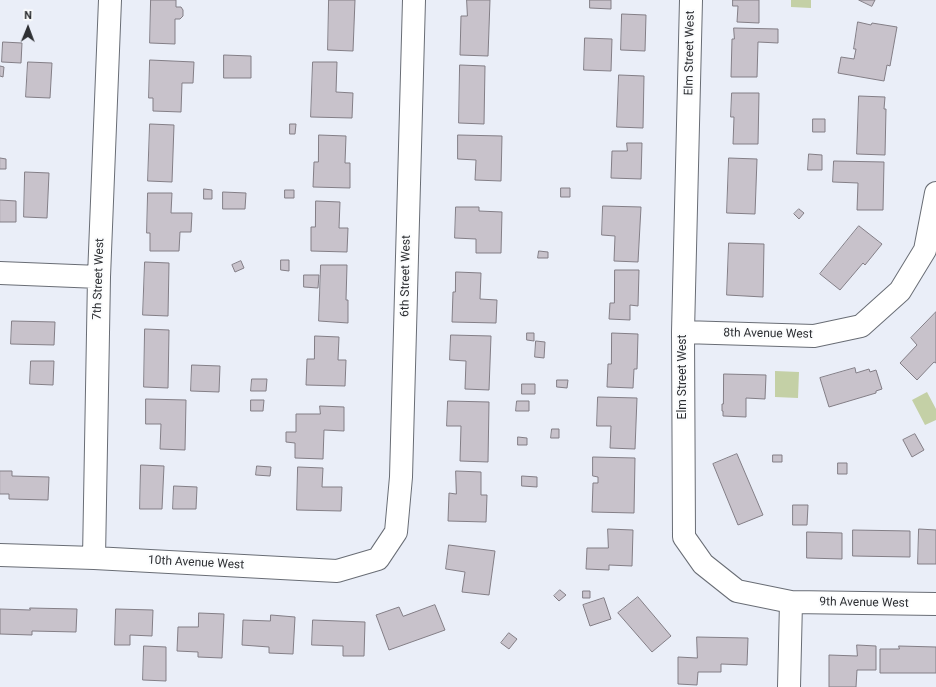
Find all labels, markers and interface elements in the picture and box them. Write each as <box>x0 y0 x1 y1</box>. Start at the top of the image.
north arrow <box>8 8 48 48</box>
text: N <box>24 9 32 22</box>
street label: Elm Street West <box>682 10 698 96</box>
street label: 6th Street West <box>398 235 414 317</box>
street label: 7th Street West <box>90 238 108 320</box>
street label: 8th Avenue West <box>723 326 813 342</box>
street label: Elm Street West <box>676 335 690 419</box>
street label: 10th Avenue West <box>148 553 244 573</box>
street label: 9th Avenue West <box>819 595 909 611</box>

